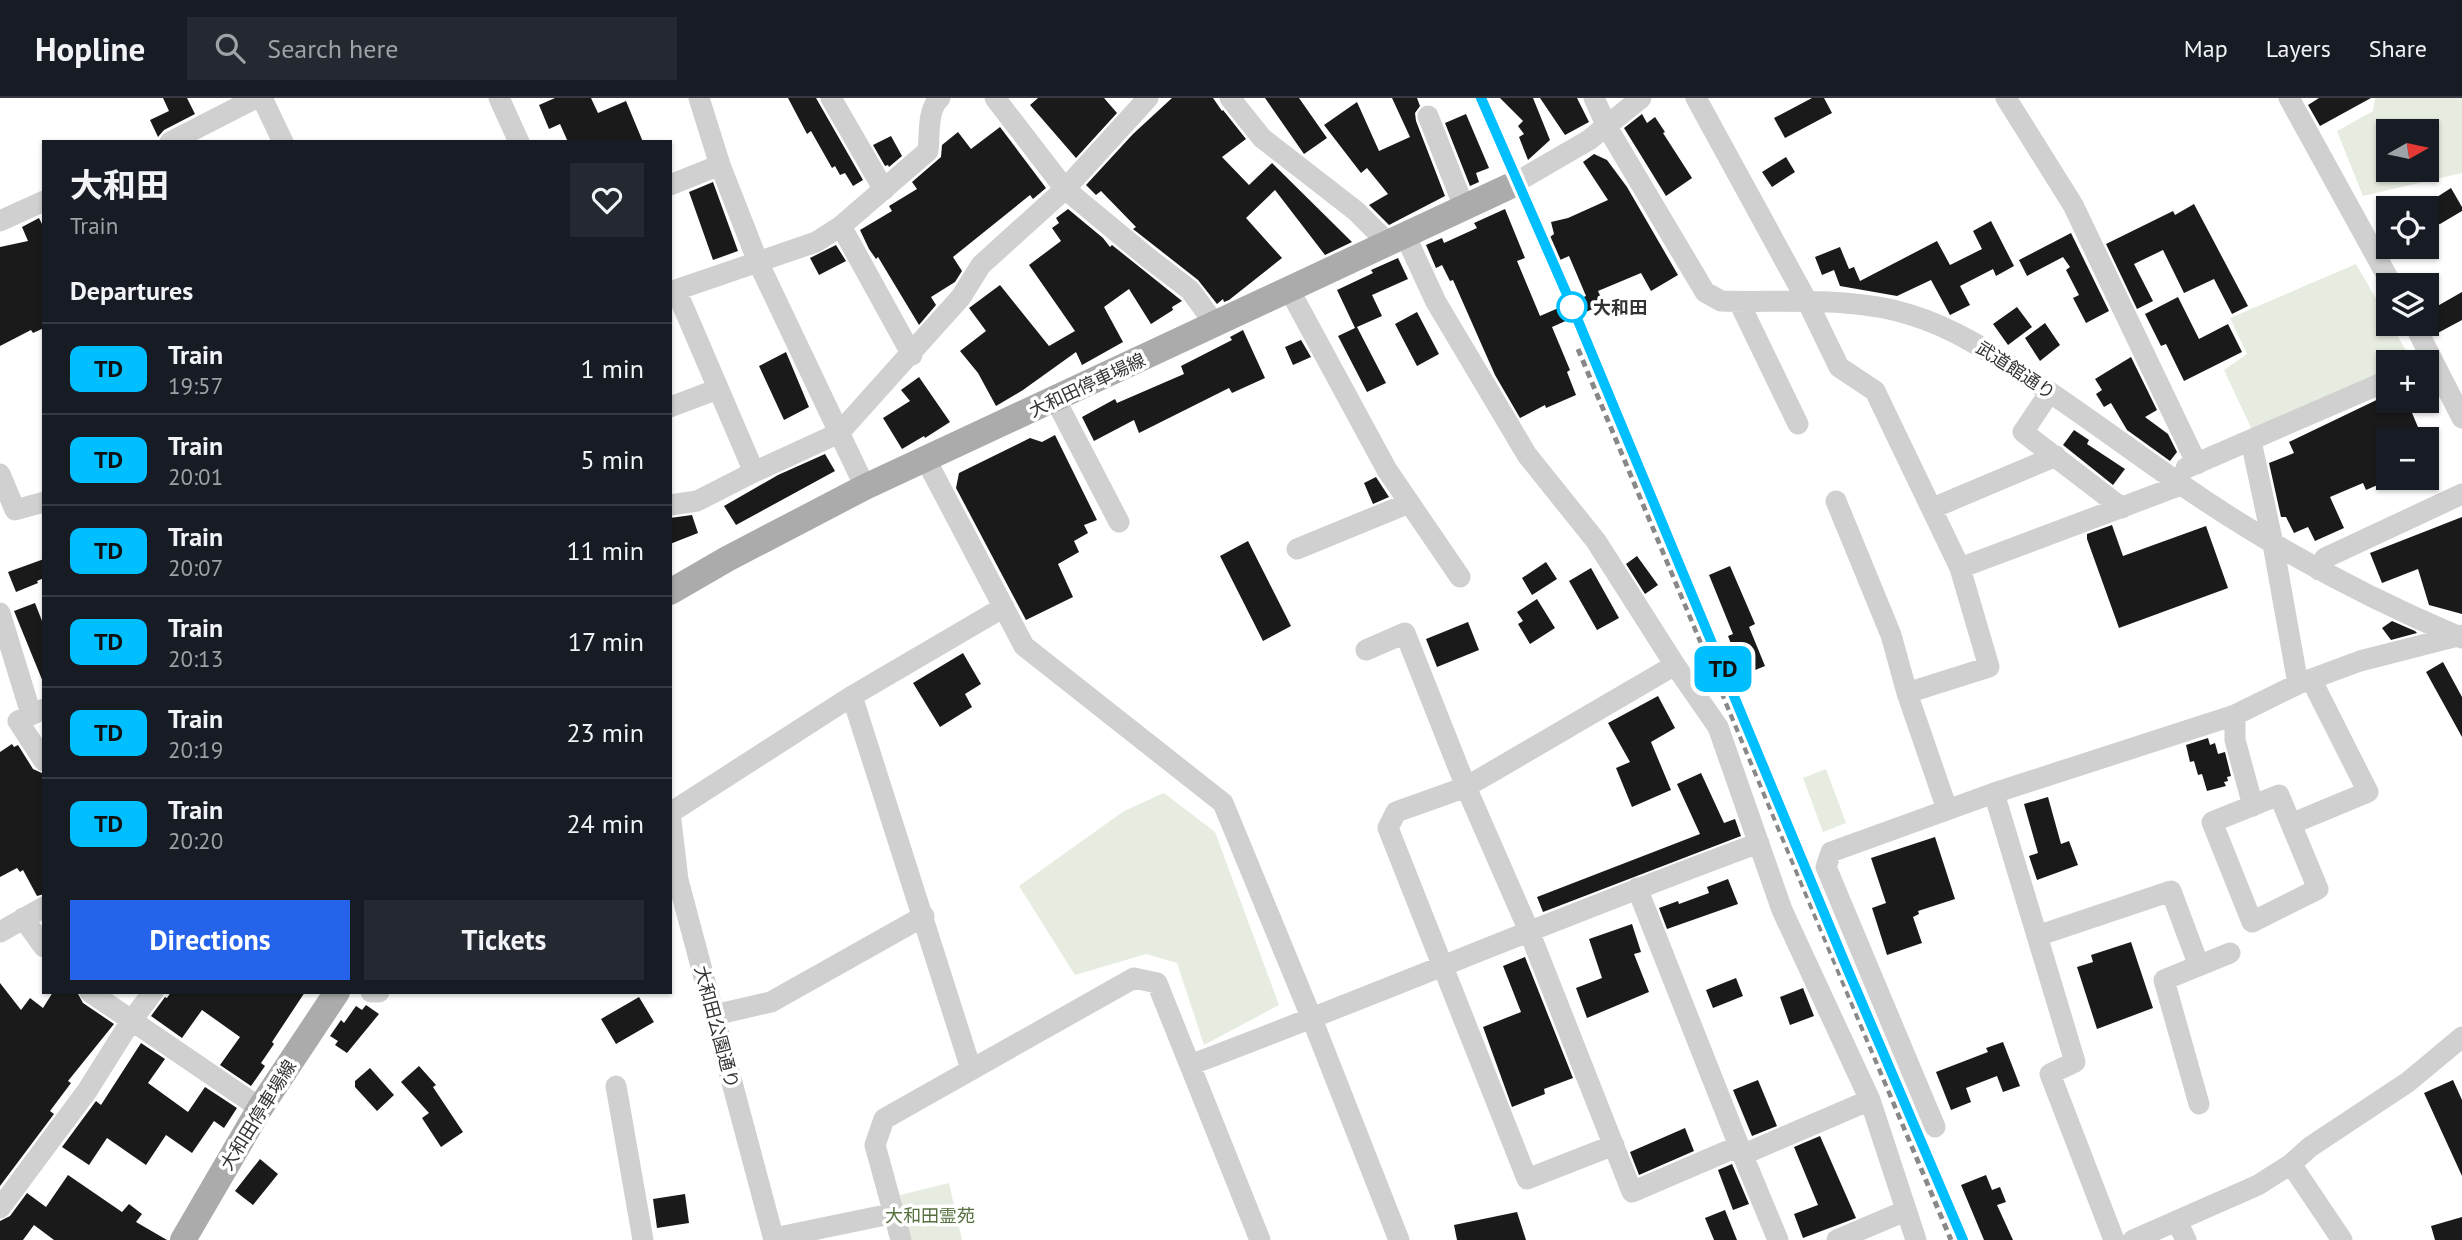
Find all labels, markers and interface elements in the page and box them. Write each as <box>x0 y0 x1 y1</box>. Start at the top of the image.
search box <box>187 17 677 80</box>
text: Hopline <box>35 27 145 70</box>
icon: search <box>211 29 249 67</box>
text: Search here <box>267 32 398 65</box>
text: Map <box>2184 33 2228 64</box>
text: Layers <box>2266 33 2331 64</box>
text: Share <box>2369 33 2427 64</box>
north arrow <box>2376 119 2440 182</box>
map controls <box>2376 119 2439 490</box>
text: 大和田 <box>70 163 169 206</box>
button: heart <box>570 163 644 237</box>
button: locate <box>2376 196 2439 259</box>
text: Train <box>70 211 118 240</box>
button: layers <box>2376 273 2439 336</box>
text: Departures <box>70 274 193 307</box>
marker: 大和田 <box>1557 292 1587 322</box>
place label: 大和田 <box>1593 296 1647 319</box>
street label: 武道館通り <box>1972 336 2060 404</box>
text: Train <box>168 338 223 371</box>
street label: 大和田停車場線 <box>1025 348 1149 422</box>
button: + <box>2376 350 2439 413</box>
text: 1 min <box>581 352 644 385</box>
text: TD <box>94 353 123 384</box>
text: 19:57 <box>168 371 223 400</box>
button: − <box>2376 427 2439 490</box>
text: Train <box>168 429 223 462</box>
text: 5 min <box>581 443 644 476</box>
text: TD <box>94 444 123 475</box>
text: 20:01 <box>168 462 223 491</box>
text: Train <box>168 520 223 553</box>
text: 11 min <box>566 534 644 567</box>
text: TD <box>94 535 123 566</box>
text: 20:07 <box>168 553 223 582</box>
text: Train <box>168 611 223 644</box>
text: 17 min <box>568 625 644 658</box>
text: TD <box>94 626 123 657</box>
text: 20:13 <box>168 644 223 673</box>
line badge: TD <box>1692 646 1754 692</box>
text: TD <box>1708 653 1738 684</box>
text: Train <box>168 702 223 735</box>
text: 23 min <box>566 716 644 749</box>
text: TD <box>94 717 123 748</box>
text: 20:19 <box>168 735 223 764</box>
text: Train <box>168 793 223 826</box>
text: 24 min <box>566 807 644 840</box>
text: TD <box>94 808 123 839</box>
text: 20:20 <box>168 826 223 855</box>
button: Directions <box>70 900 350 980</box>
button: Tickets <box>364 900 644 980</box>
street label: 大和田公園通り <box>690 963 744 1091</box>
street label: 大和田停車場線 <box>215 1055 301 1175</box>
park label: 大和田霊苑 <box>885 1204 975 1227</box>

